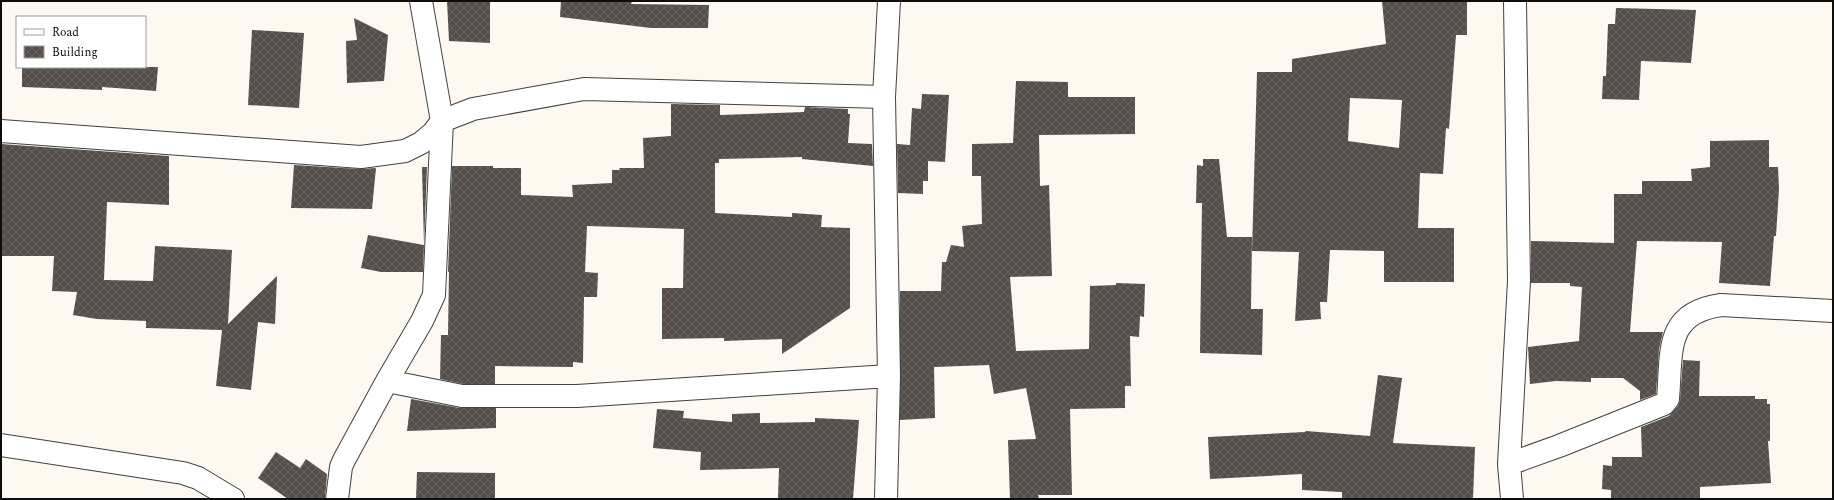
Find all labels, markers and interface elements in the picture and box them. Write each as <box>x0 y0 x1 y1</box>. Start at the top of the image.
legend <box>16 16 146 68</box>
text: Road <box>52 23 79 42</box>
text: Building <box>52 43 98 62</box>

